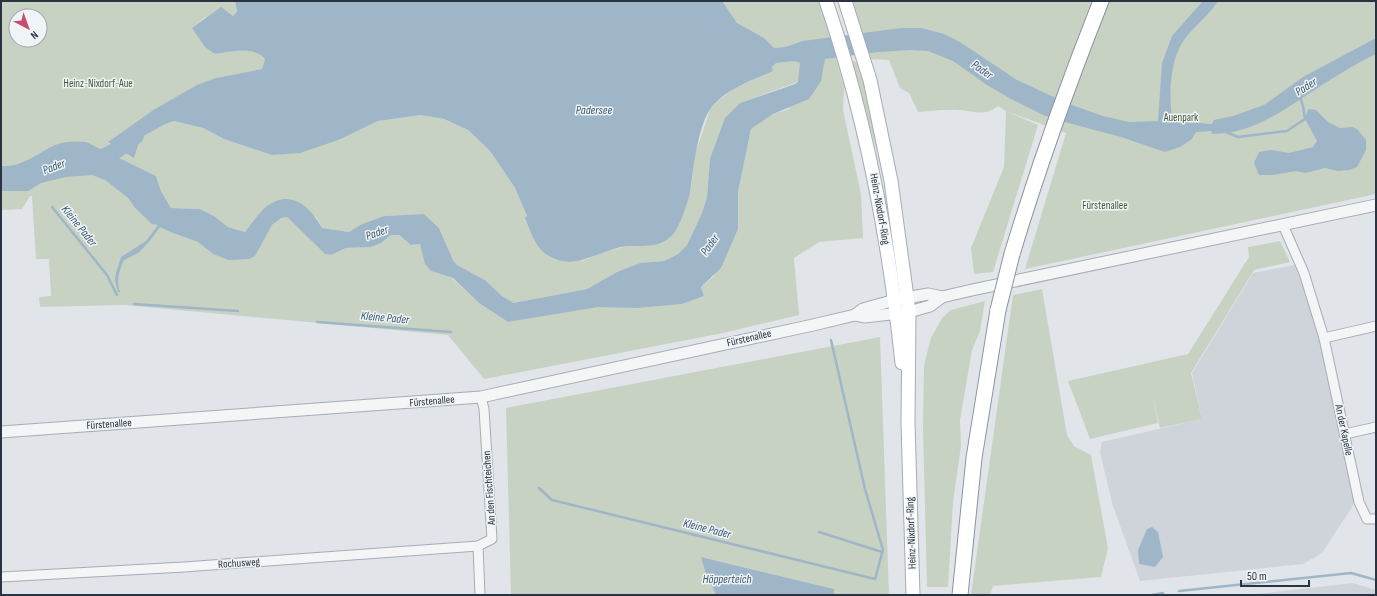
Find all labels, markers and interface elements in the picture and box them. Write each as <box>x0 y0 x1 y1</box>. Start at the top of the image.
north arrow <box>8 8 48 48</box>
text: N <box>28 28 41 42</box>
water label: Pader <box>968 57 996 83</box>
water label: Pader <box>1292 74 1320 99</box>
park label: Heinz-Nixdorf-Aue <box>63 77 133 90</box>
water label: Padersee <box>576 103 612 118</box>
park label: Auenpark <box>1163 111 1199 124</box>
water label: Pader <box>41 156 68 178</box>
street label: Heinz-Nixdorf-Ring <box>867 172 893 246</box>
park label: Fürstenallee <box>1082 199 1128 212</box>
water label: Kleine Pader <box>58 202 101 250</box>
water label: Pader <box>364 222 391 244</box>
water label: Pader <box>697 231 723 259</box>
water label: Kleine Pader <box>360 308 411 328</box>
street label: Fürstenallee <box>725 327 773 349</box>
street label: Fürstenallee <box>409 393 455 409</box>
street label: An der Kapelle <box>1332 402 1356 457</box>
street label: Fürstenallee <box>86 416 132 432</box>
street label: An den Fischteichen <box>480 450 498 527</box>
street label: Heinz-Nixdorf-Ring <box>903 496 919 569</box>
water label: Kleine Pader <box>682 516 733 542</box>
street label: Rochusweg <box>218 555 261 571</box>
scale bar <box>1241 562 1309 588</box>
text: 50 m <box>1247 569 1267 584</box>
water label: Höpperteich <box>703 572 751 587</box>

